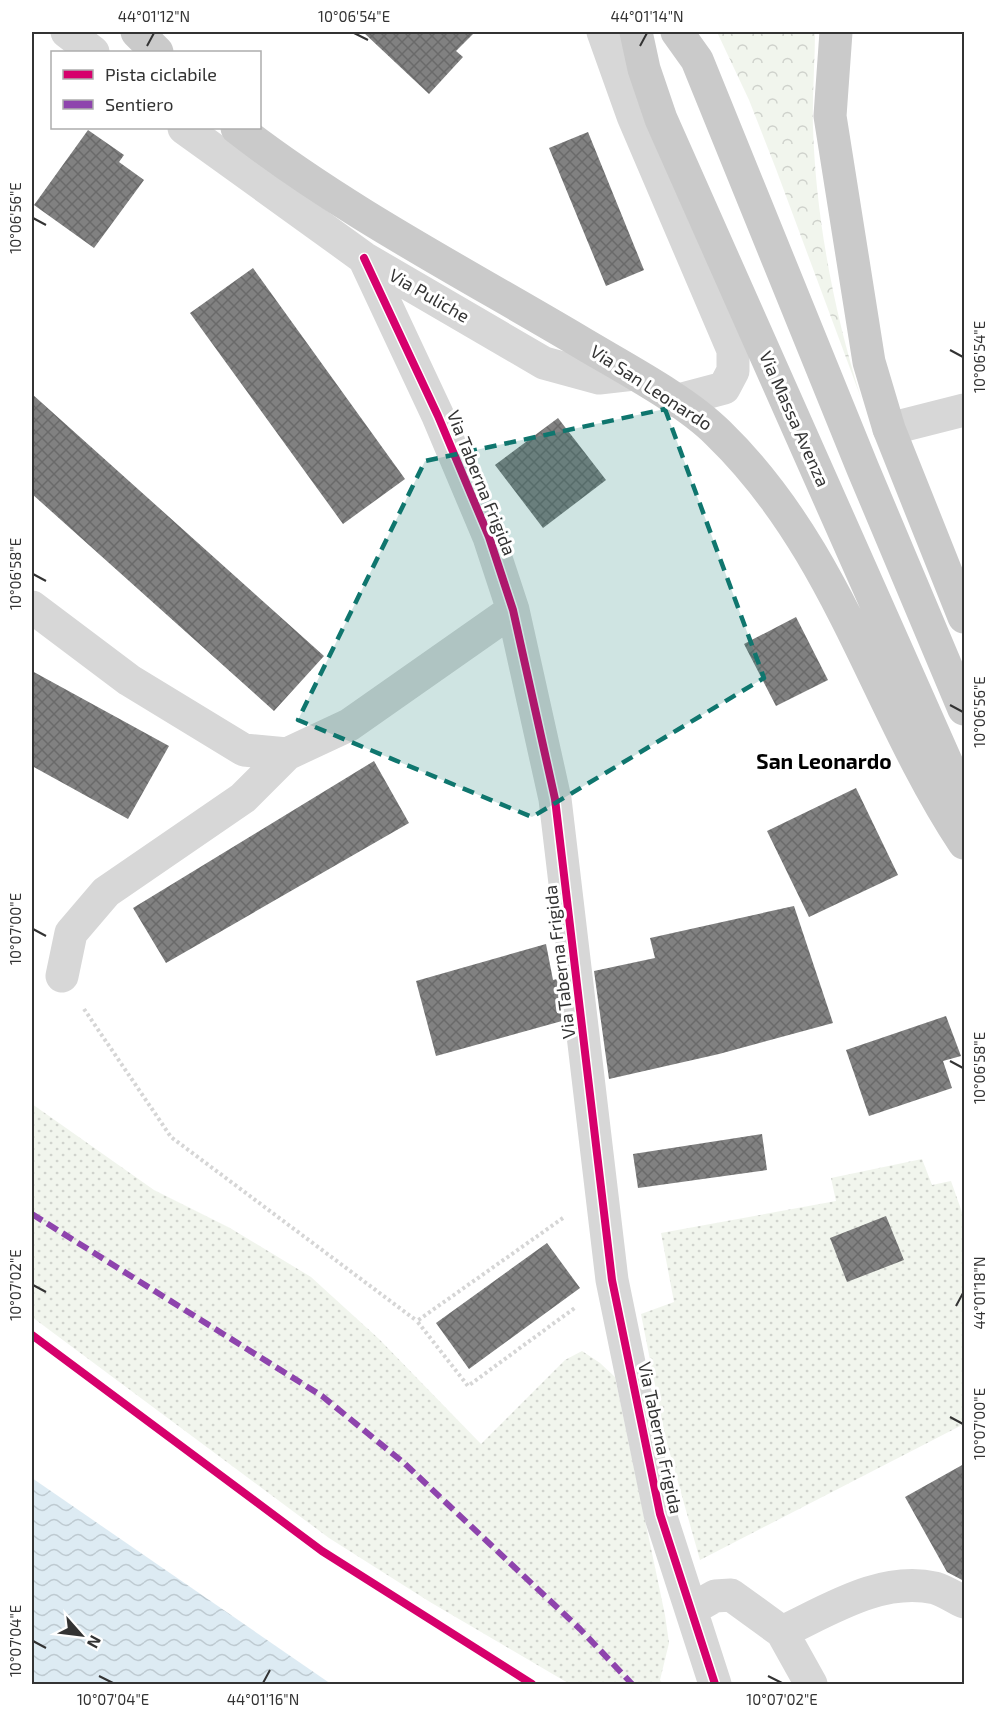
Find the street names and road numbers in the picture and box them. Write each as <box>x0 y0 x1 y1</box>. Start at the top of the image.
street label: Via Puliche <box>385 263 474 327</box>
street label: Via San Leonardo <box>587 340 717 435</box>
street label: Via Massa Avenza <box>755 347 835 490</box>
street label: Via Taberna Frigida <box>443 407 521 559</box>
street label: Via Taberna Frigida <box>539 884 579 1040</box>
street label: Via Taberna Frigida <box>634 1360 688 1516</box>

